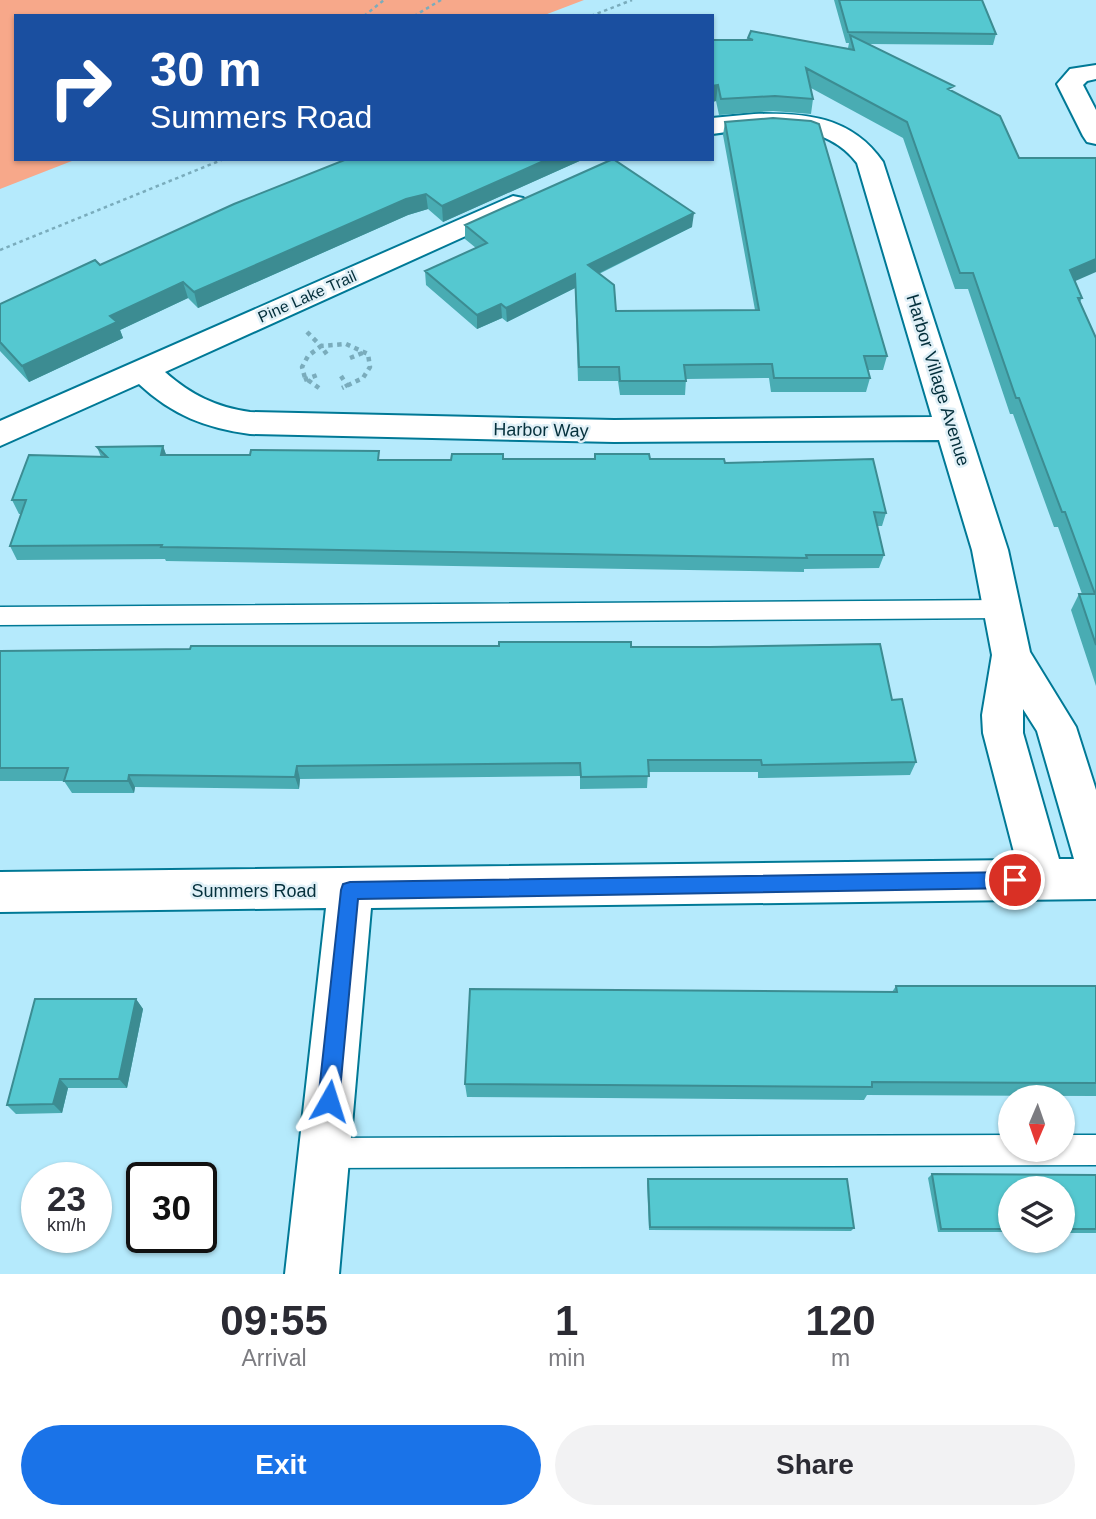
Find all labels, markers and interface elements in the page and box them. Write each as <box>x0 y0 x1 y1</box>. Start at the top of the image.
icon: right <box>35 42 126 133</box>
text: 30 m <box>150 42 262 96</box>
text: Summers Road <box>150 99 372 135</box>
street label: Pine Lake Trail <box>255 267 359 326</box>
street label: Harbor Village Avenue <box>902 292 974 468</box>
street label: Harbor Way <box>493 419 589 441</box>
pin <box>985 850 1045 910</box>
icon: arrive <box>996 861 1034 899</box>
street label: Summers Road <box>191 881 317 901</box>
position arrow <box>292 1064 366 1138</box>
north arrow <box>998 1085 1074 1162</box>
map controls <box>998 1085 1075 1253</box>
speed limit sign: 30 <box>126 1162 217 1253</box>
button: layers <box>998 1176 1075 1253</box>
text: 23 <box>47 1179 86 1218</box>
text: km/h <box>47 1215 86 1235</box>
text: 09:55 <box>220 1297 328 1344</box>
text: 1 <box>555 1297 578 1344</box>
text: 120 <box>806 1297 876 1344</box>
text: Arrival <box>241 1345 307 1371</box>
text: min <box>548 1345 585 1371</box>
text: m <box>831 1345 850 1371</box>
button: Exit <box>21 1425 541 1505</box>
button: Share <box>555 1425 1075 1505</box>

